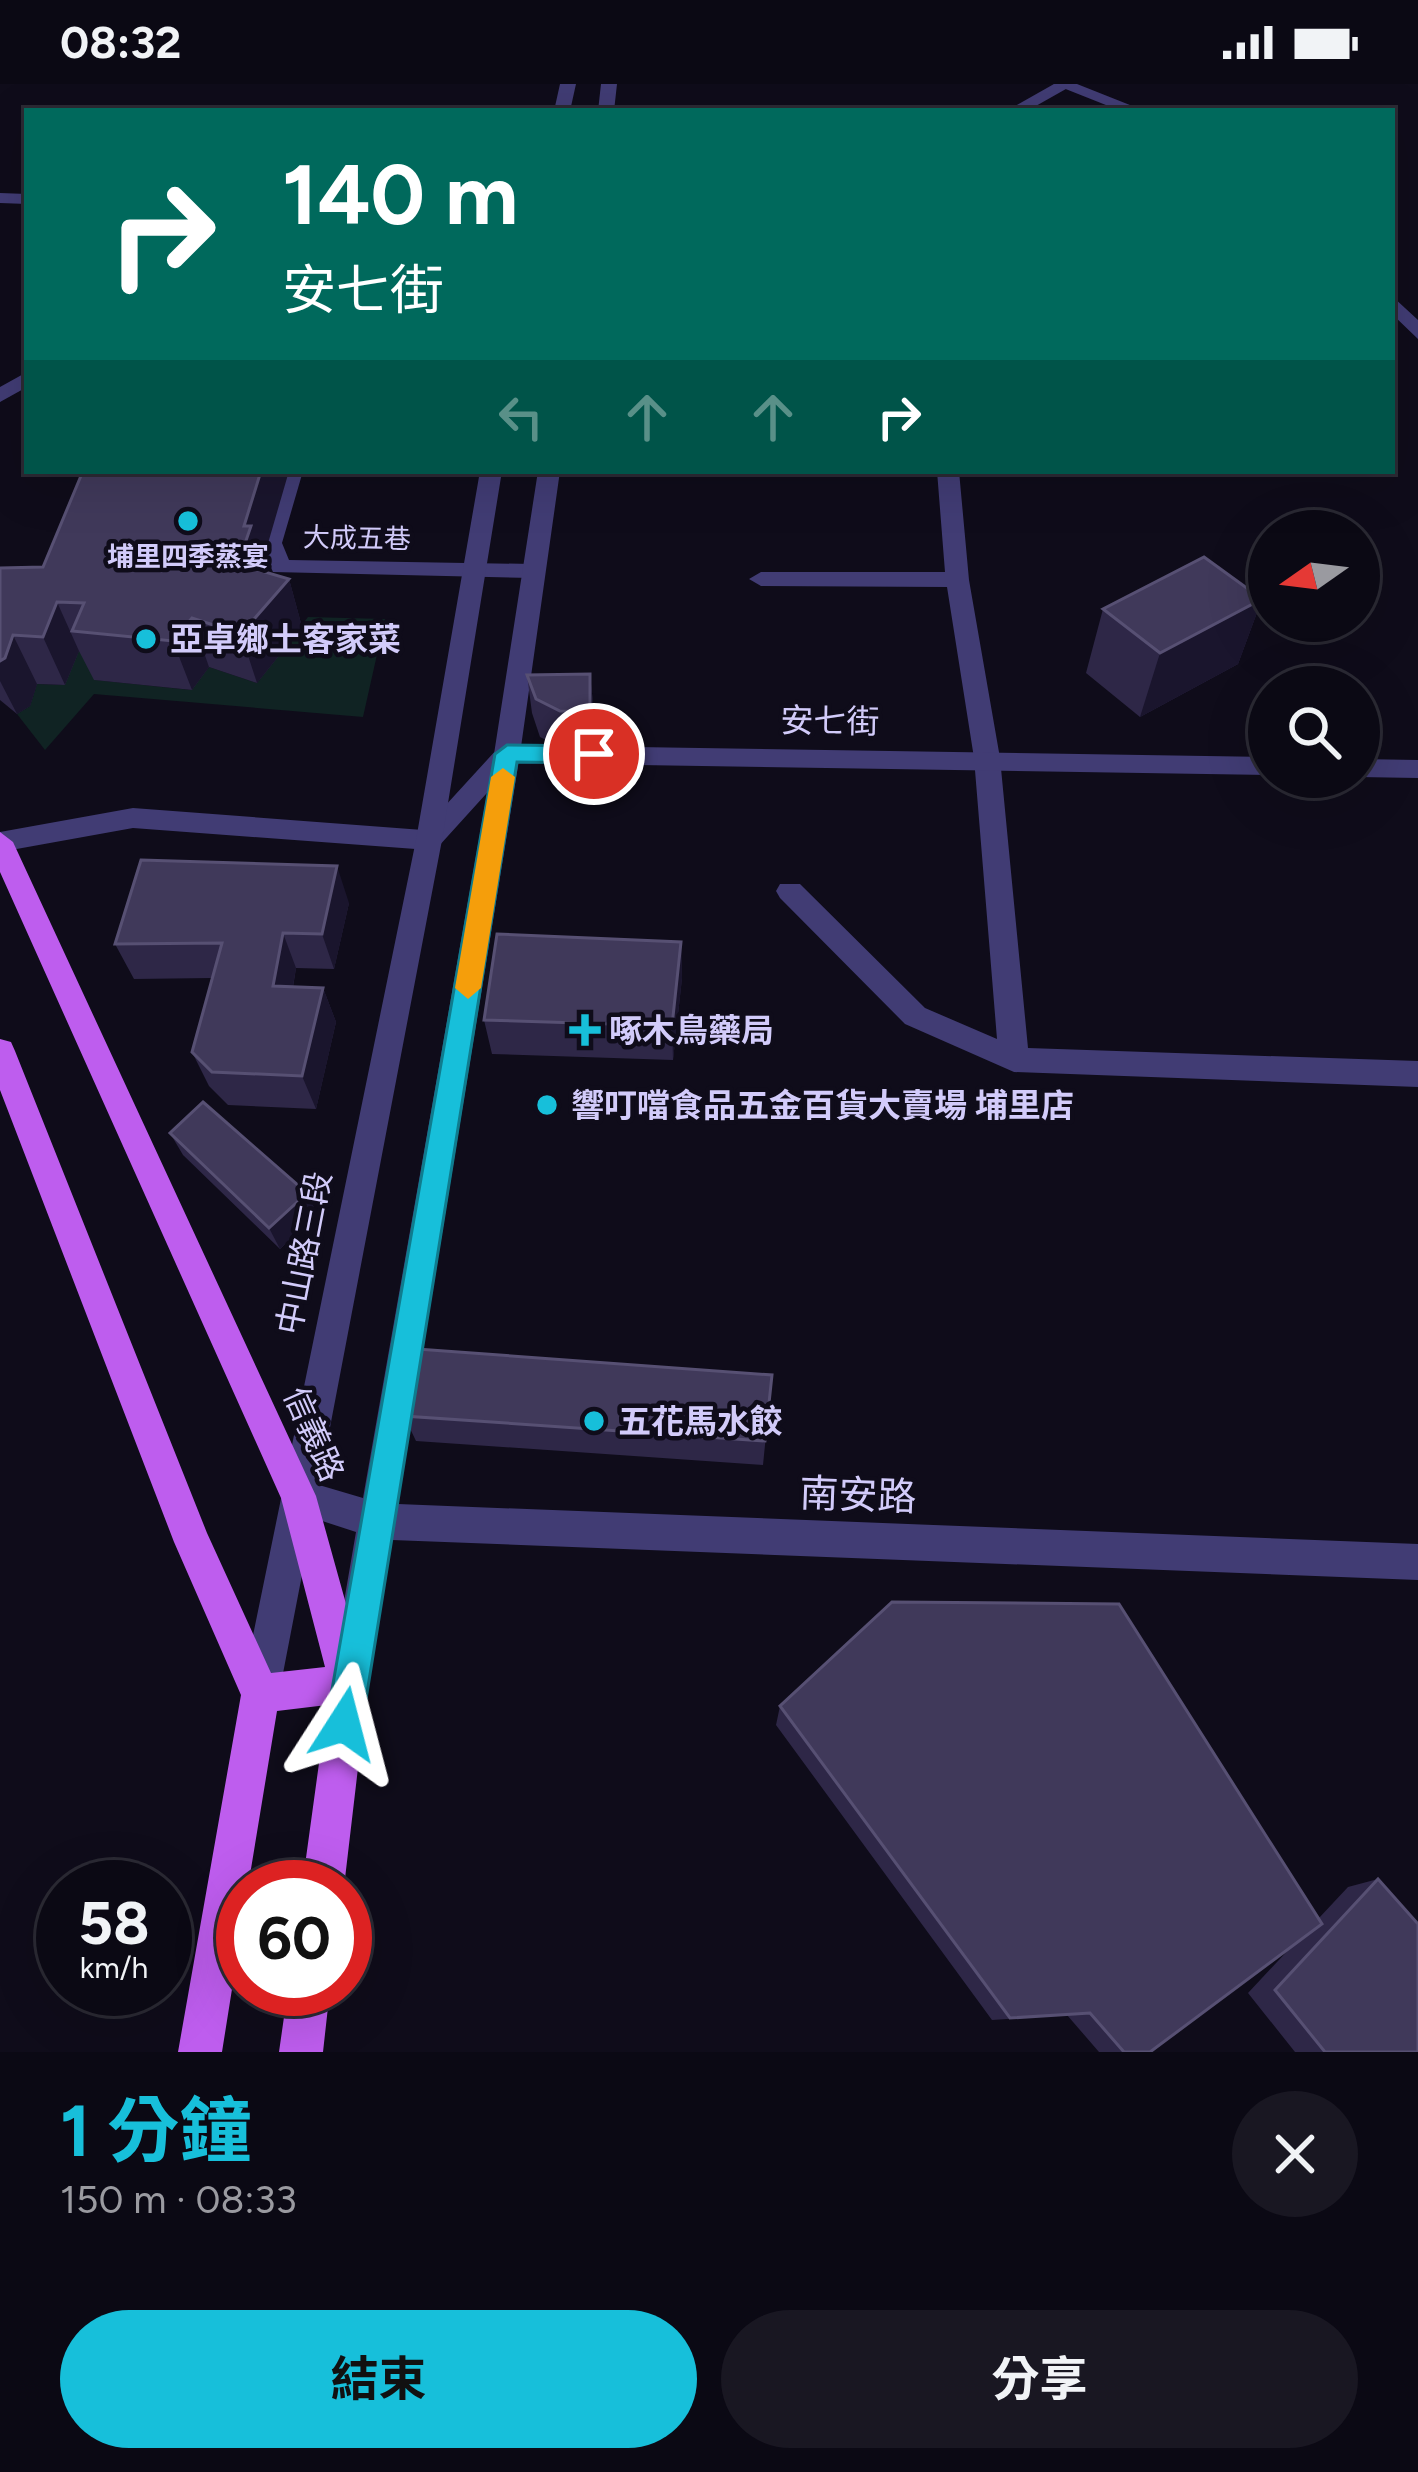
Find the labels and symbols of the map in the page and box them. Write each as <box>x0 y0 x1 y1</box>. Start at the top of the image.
marker: 埔里四季蒸宴 <box>175 508 201 534</box>
north arrow <box>1248 510 1380 642</box>
street label: 大成五巷 <box>303 521 411 555</box>
place label: 埔里四季蒸宴 <box>107 540 269 573</box>
place label: 亞卓鄉土客家菜 <box>170 620 401 659</box>
marker: 亞卓鄉土客家菜 <box>133 626 159 652</box>
street label: 安七街 <box>780 701 880 741</box>
pin <box>543 703 645 805</box>
place label: 啄木鳥藥局 <box>609 1011 774 1050</box>
marker: 啄木鳥藥局 <box>572 1017 598 1043</box>
place label: 響叮噹食品五金百貨大賣場 埔里店 <box>571 1086 1074 1125</box>
marker: 響叮噹食品五金百貨大賣場 埔里店 <box>534 1092 560 1118</box>
street label: 中山路三段 <box>269 1168 339 1338</box>
street label: 信義路 <box>276 1381 352 1487</box>
place label: 五花馬水餃 <box>618 1402 783 1441</box>
marker: 五花馬水餃 <box>581 1408 607 1434</box>
street label: 南安路 <box>799 1469 917 1521</box>
position arrow <box>281 1661 407 1787</box>
speed limit sign: 60 <box>216 1860 372 2016</box>

